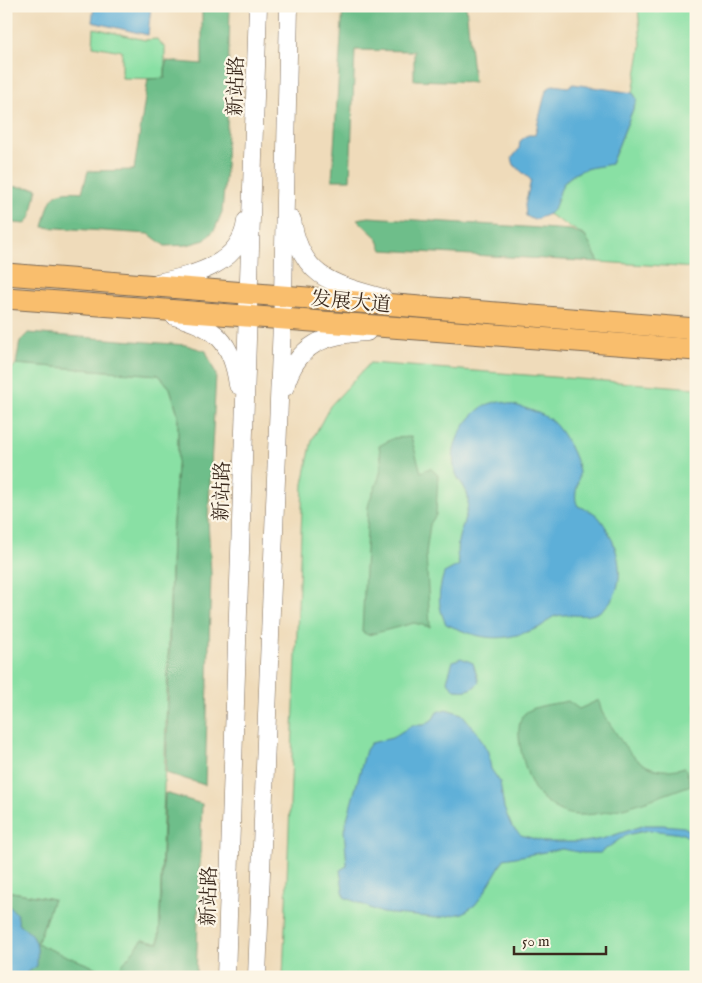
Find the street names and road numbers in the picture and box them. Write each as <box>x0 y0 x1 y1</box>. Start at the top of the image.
street label: 新站路 <box>223 56 250 116</box>
street label: 发展大道 <box>310 287 392 318</box>
street label: 新站路 <box>209 461 236 521</box>
street label: 新站路 <box>196 866 223 926</box>

